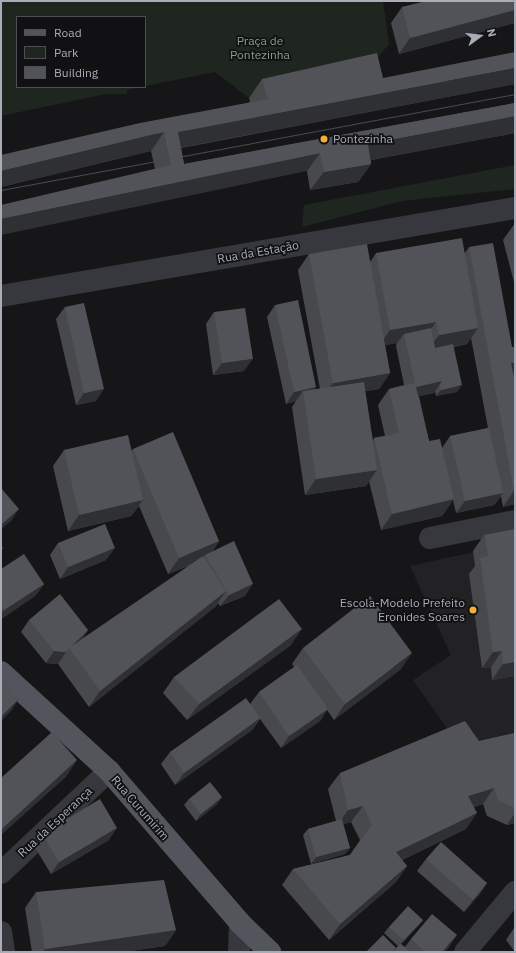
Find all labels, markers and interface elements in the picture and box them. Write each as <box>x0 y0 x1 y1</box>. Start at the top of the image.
legend <box>16 16 146 88</box>
north arrow <box>460 16 500 56</box>
text: Road <box>54 25 82 40</box>
text: N <box>484 27 499 39</box>
park label: Praça de Pontezinha <box>230 34 290 62</box>
text: Park <box>54 45 78 60</box>
text: Building <box>54 65 98 80</box>
place label: Pontezinha <box>333 132 393 146</box>
marker: Pontezinha <box>318 133 330 145</box>
street label: Rua da Estação <box>216 238 300 266</box>
place label: Escola-Modelo Prefeito Eronides Soares <box>340 596 465 624</box>
marker: Escola-Modelo Prefeito Eronides Soares <box>468 605 478 615</box>
street label: Rua Curumirim <box>108 773 172 843</box>
street label: Rua da Esperança <box>15 784 95 860</box>

